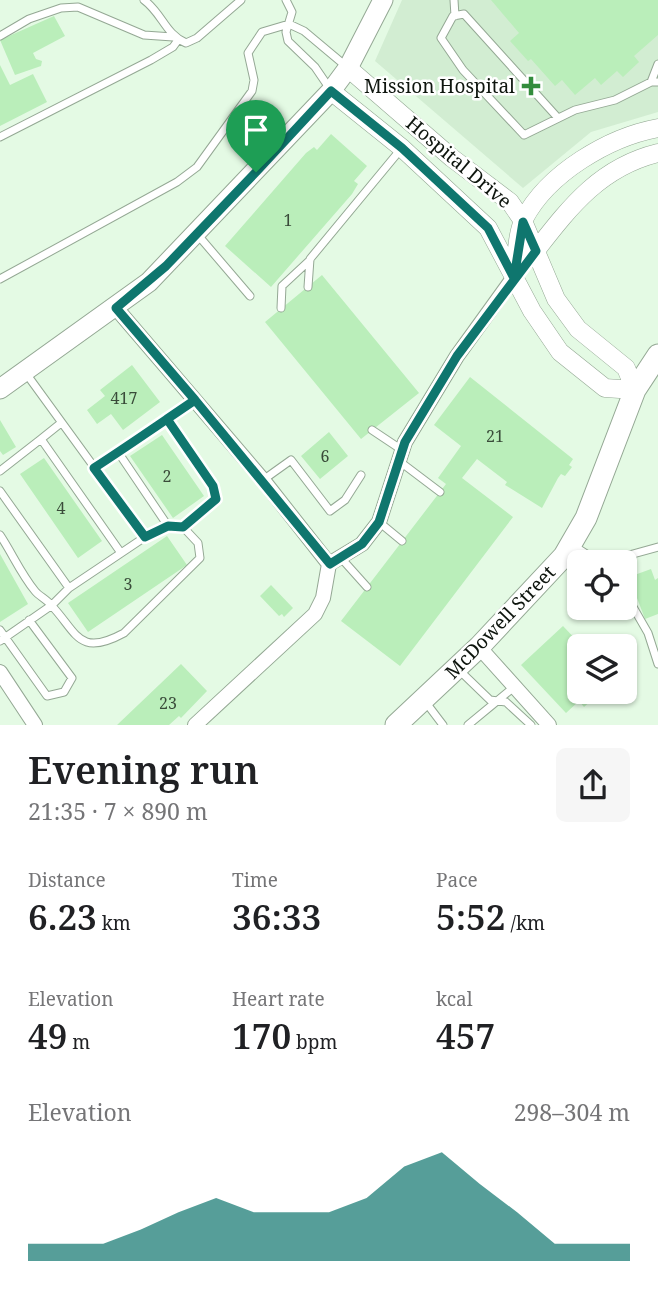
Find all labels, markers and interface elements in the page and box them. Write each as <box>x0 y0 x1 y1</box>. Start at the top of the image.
place label: Mission Hospital <box>364 73 515 99</box>
marker: Mission Hospital <box>521 76 541 96</box>
pin <box>226 100 286 172</box>
street label: Hospital Drive <box>401 110 517 214</box>
icon: arrive <box>237 111 275 149</box>
house number: 1 <box>284 209 292 231</box>
house number: 417 <box>111 387 137 409</box>
house number: 21 <box>486 425 504 447</box>
house number: 6 <box>321 445 330 467</box>
house number: 2 <box>163 465 171 487</box>
house number: 4 <box>57 497 66 519</box>
map controls <box>567 550 637 704</box>
button: locate <box>567 550 637 620</box>
street label: McDowell Street <box>439 559 561 684</box>
house number: 3 <box>124 573 133 595</box>
button: layers <box>567 634 637 704</box>
house number: 23 <box>159 692 177 714</box>
text: Evening run <box>28 743 259 795</box>
button: share <box>556 748 630 822</box>
text: 21:35 · 7 × 890 m <box>28 795 208 827</box>
text: Distance <box>28 867 106 893</box>
text: Time <box>232 867 278 893</box>
text: Pace <box>436 867 478 893</box>
text: 6.23 <box>28 893 97 940</box>
text: 36:33 <box>232 893 321 940</box>
text: 5:52 <box>436 893 506 940</box>
text: km <box>97 910 131 936</box>
text: /km <box>506 910 545 936</box>
text: Elevation <box>28 986 114 1012</box>
text: Heart rate <box>232 986 325 1012</box>
text: kcal <box>436 986 473 1012</box>
text: 49 <box>28 1012 67 1059</box>
text: 170 <box>232 1012 291 1059</box>
text: 457 <box>436 1012 495 1059</box>
text: m <box>67 1029 90 1055</box>
text: bpm <box>291 1029 337 1055</box>
text: Elevation <box>28 1096 132 1128</box>
text: 298–304 m <box>514 1096 630 1128</box>

